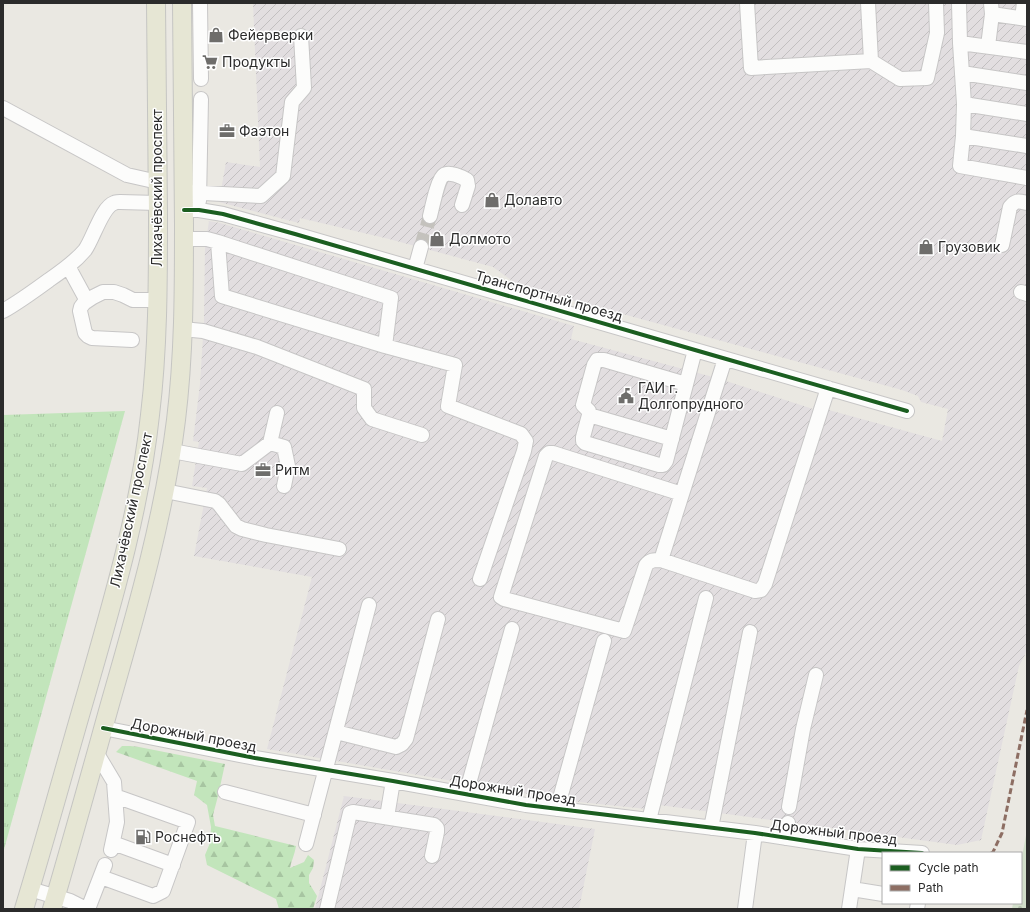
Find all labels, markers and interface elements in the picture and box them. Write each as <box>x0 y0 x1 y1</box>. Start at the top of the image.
shop icon: Фейерверки <box>207 26 225 44</box>
place label: Фейерверки <box>228 26 313 43</box>
supermarket icon: Продукты <box>201 53 219 71</box>
place label: Продукты <box>222 53 291 70</box>
street label: Лихачёвский проспект <box>148 108 165 267</box>
office icon: Фаэтон <box>218 122 236 140</box>
place label: Фаэтон <box>239 122 289 139</box>
shop icon: Долавто <box>483 191 501 209</box>
place label: Долавто <box>504 191 562 208</box>
shop icon: Долмото <box>428 230 446 248</box>
place label: Долмото <box>449 230 511 247</box>
shop icon: Грузовик <box>917 238 935 256</box>
place label: Грузовик <box>938 238 1001 255</box>
street label: Транспортный проезд <box>473 266 625 325</box>
place label: ГАИ г. Долгопрудного <box>638 379 744 412</box>
public building icon: ГАИ г. Долгопрудного <box>617 387 635 405</box>
street label: Лихачёвский проспект <box>106 430 155 589</box>
office icon: Ритм <box>254 461 272 479</box>
place label: Ритм <box>275 461 310 478</box>
street label: Дорожный проезд <box>130 714 259 755</box>
street label: Дорожный проезд <box>449 771 578 808</box>
street label: Дорожный проезд <box>770 815 899 848</box>
fuel station icon: Роснефть <box>134 828 152 846</box>
place label: Роснефть <box>155 828 221 845</box>
legend <box>882 852 1022 904</box>
text: Cycle path <box>918 860 979 875</box>
text: Path <box>918 880 943 895</box>

